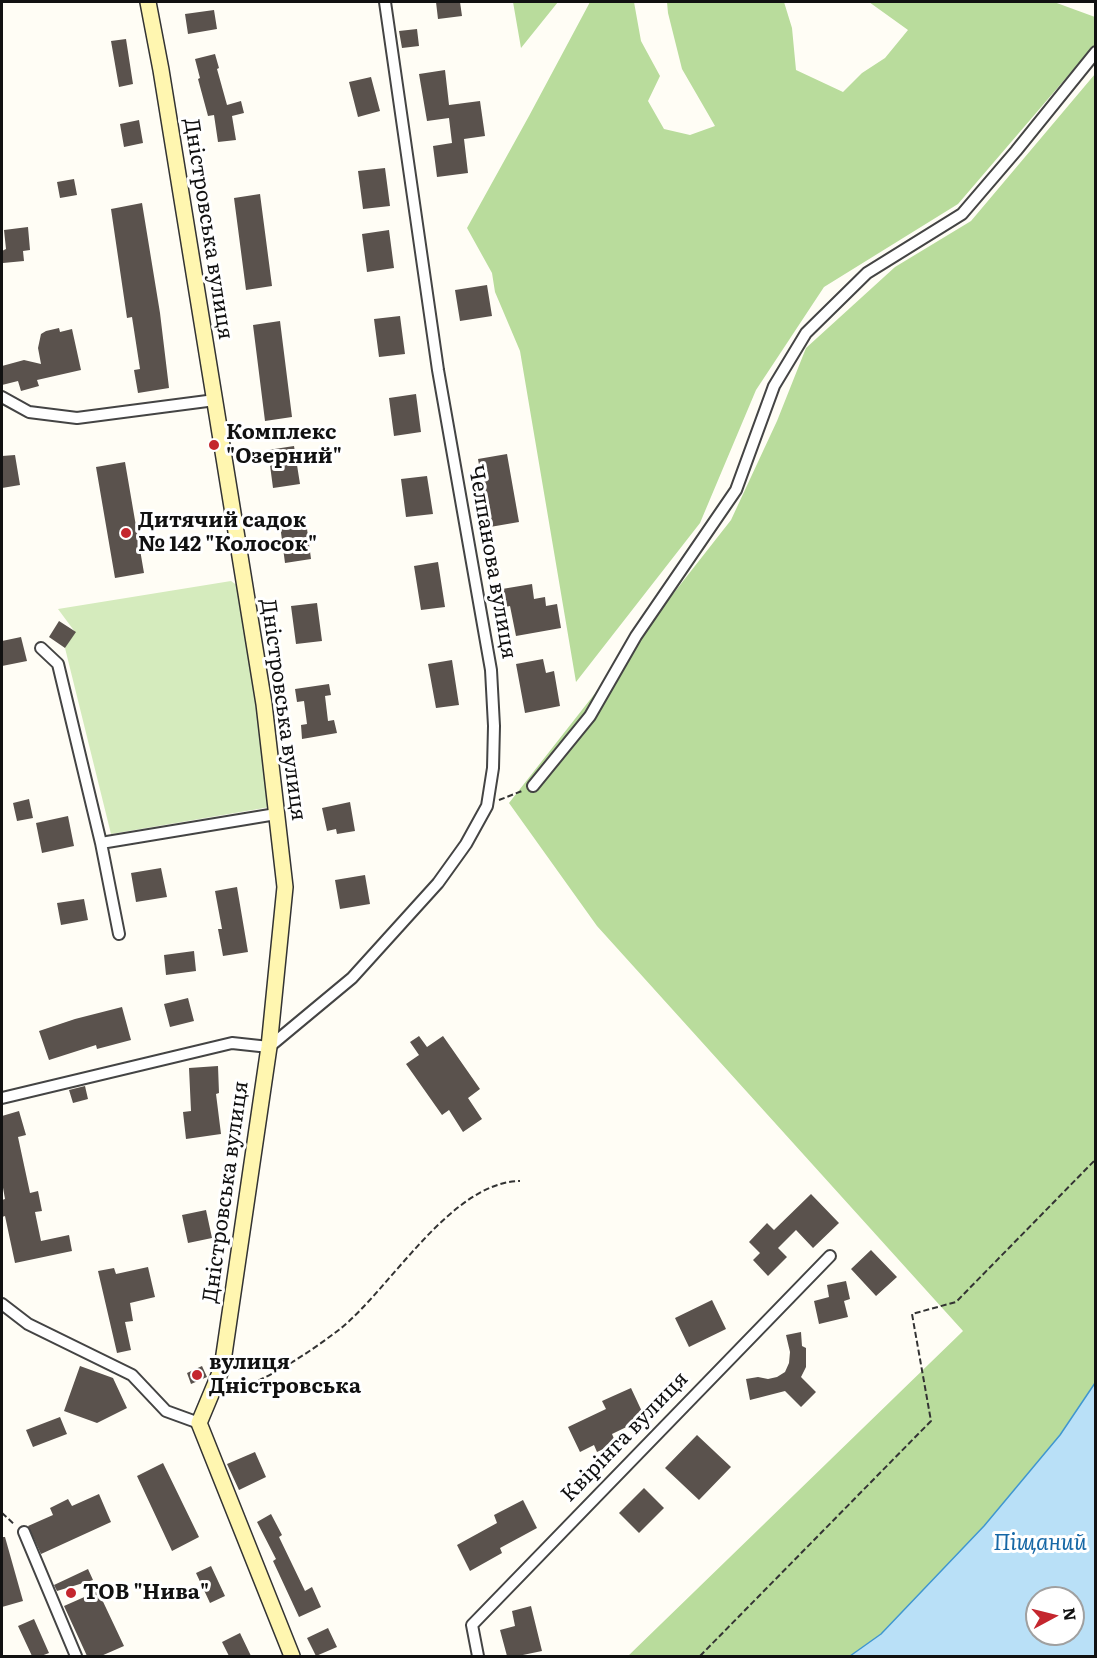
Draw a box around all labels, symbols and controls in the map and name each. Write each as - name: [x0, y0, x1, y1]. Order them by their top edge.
- street label: Дністровська вулиця: [178, 117, 238, 341]
- place label: Комплекс "Озерний": [226, 420, 342, 470]
- marker: Комплекс "Озерний": [207, 438, 221, 452]
- street label: Челпанова вулиця: [463, 463, 521, 661]
- place label: Дитячий садок № 142 "Колосок": [138, 508, 317, 558]
- marker: Дитячий садок № 142 "Колосок": [119, 526, 133, 540]
- street label: Дністровська вулиця: [255, 598, 311, 822]
- street label: Дністровська вулиця: [198, 1080, 254, 1304]
- place label: вулиця Дністровська: [209, 1350, 361, 1400]
- street label: Квірінга вулиця: [556, 1367, 694, 1507]
- marker: вулиця Дністровська: [190, 1368, 204, 1382]
- water label: Піщаний: [993, 1531, 1087, 1557]
- place label: ТОВ "Нива": [83, 1580, 209, 1606]
- marker: ТОВ "Нива": [64, 1586, 78, 1600]
- north arrow: [1025, 1586, 1085, 1646]
- text: N: [1058, 1606, 1084, 1622]

